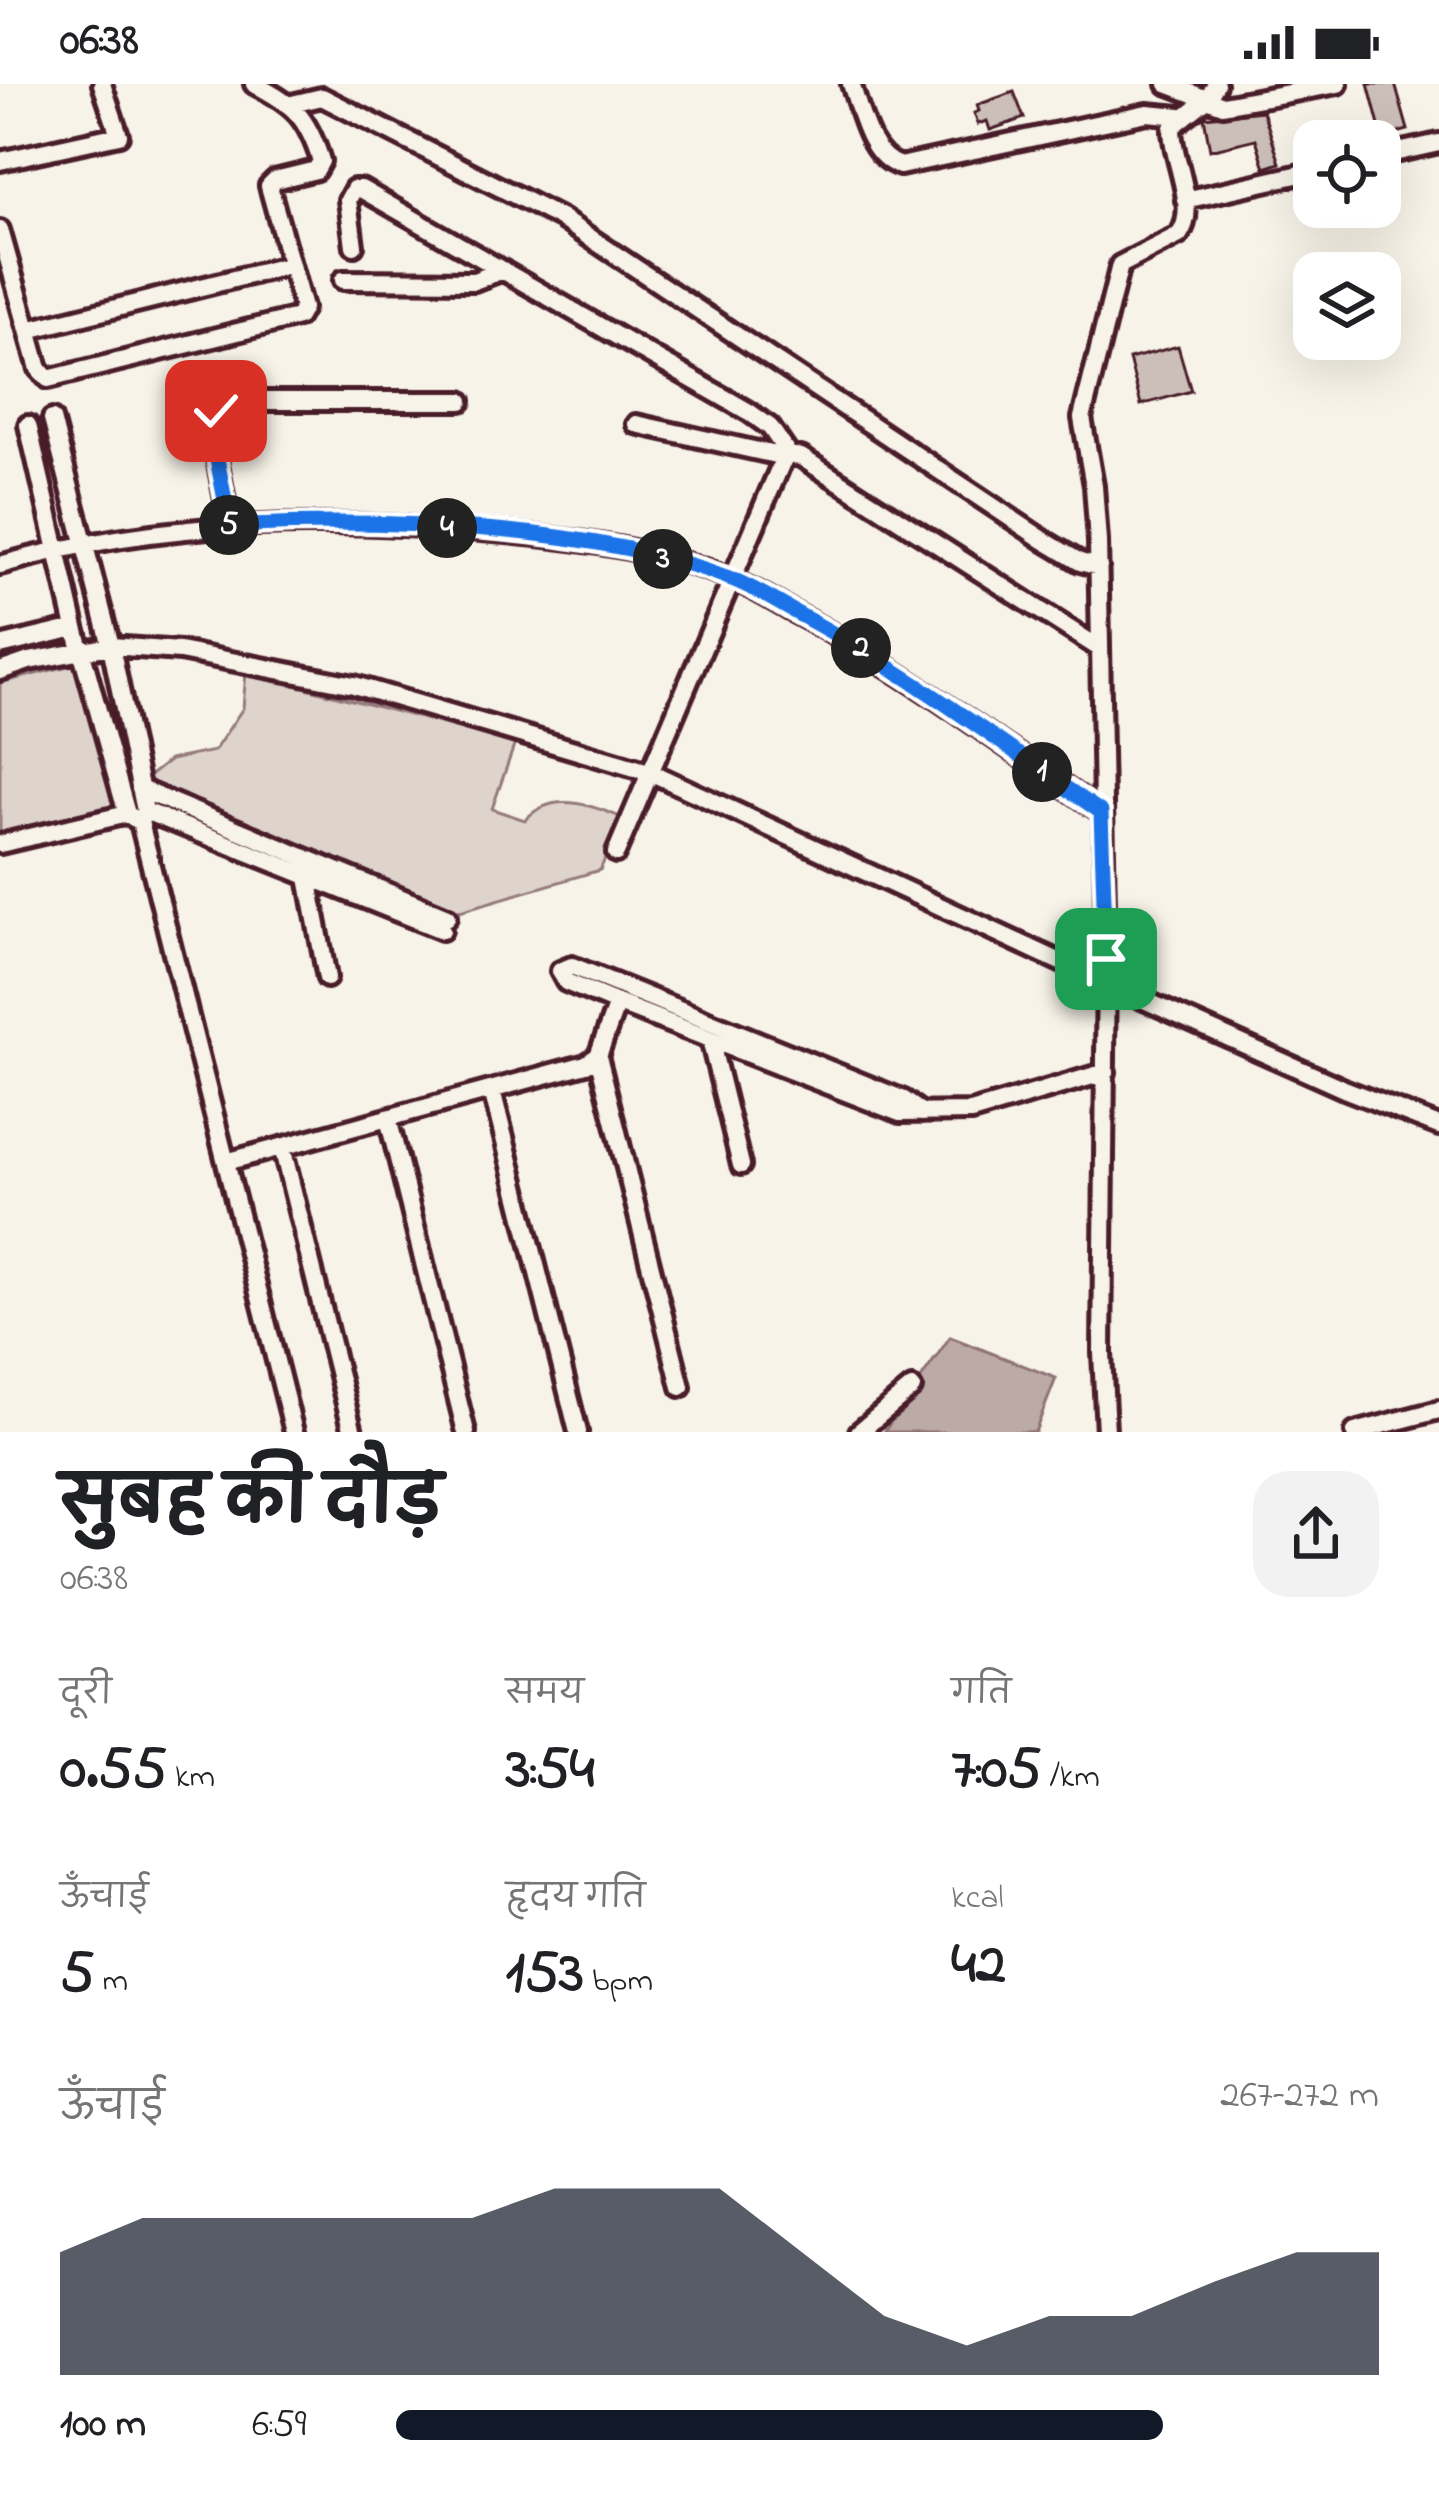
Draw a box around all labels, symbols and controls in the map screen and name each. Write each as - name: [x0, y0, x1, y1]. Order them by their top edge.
- text: 06:38: [60, 9, 139, 75]
- map controls: [1293, 120, 1401, 360]
- button: locate: [1293, 120, 1401, 228]
- button: layers: [1293, 252, 1401, 360]
- pin: [165, 360, 267, 462]
- icon: check: [183, 378, 249, 444]
- pin: 5: [199, 495, 259, 555]
- pin: 4: [417, 498, 477, 558]
- text: 5: [220, 501, 238, 549]
- text: 4: [440, 504, 454, 552]
- pin: 3: [633, 529, 693, 589]
- text: 3: [656, 535, 670, 583]
- pin: 2: [831, 618, 891, 678]
- text: 2: [853, 624, 869, 672]
- pin: 1: [1012, 742, 1072, 802]
- text: 1: [1037, 748, 1047, 796]
- pin: [1055, 908, 1157, 1010]
- icon: arrive: [1073, 926, 1139, 992]
- text: सुबह की दौड़: [60, 1458, 442, 1554]
- button: share: [1253, 1471, 1379, 1597]
- text: 06:38: [60, 1551, 128, 1608]
- text: दूरी: [60, 1671, 112, 1719]
- text: समय: [506, 1671, 584, 1719]
- text: गति: [951, 1671, 1011, 1719]
- text: 0.55: [60, 1728, 167, 1815]
- text: 3:54: [506, 1728, 595, 1815]
- text: 7:05: [951, 1728, 1041, 1815]
- text: km: [167, 1754, 215, 1802]
- text: /km: [1041, 1754, 1100, 1802]
- text: ऊँचाई: [60, 1875, 149, 1923]
- text: हृदय गति: [506, 1875, 646, 1923]
- text: kcal: [951, 1875, 1004, 1923]
- text: 42: [951, 1923, 1006, 2010]
- text: 5: [60, 1932, 94, 2019]
- text: 153: [506, 1932, 584, 2019]
- text: m: [94, 1958, 128, 2006]
- text: bpm: [584, 1958, 653, 2006]
- text: 267–272 m: [1220, 2068, 1379, 2125]
- text: ऊँचाई: [60, 2080, 165, 2137]
- text: 100 m: [60, 2397, 146, 2454]
- text: 6:59: [252, 2397, 307, 2454]

